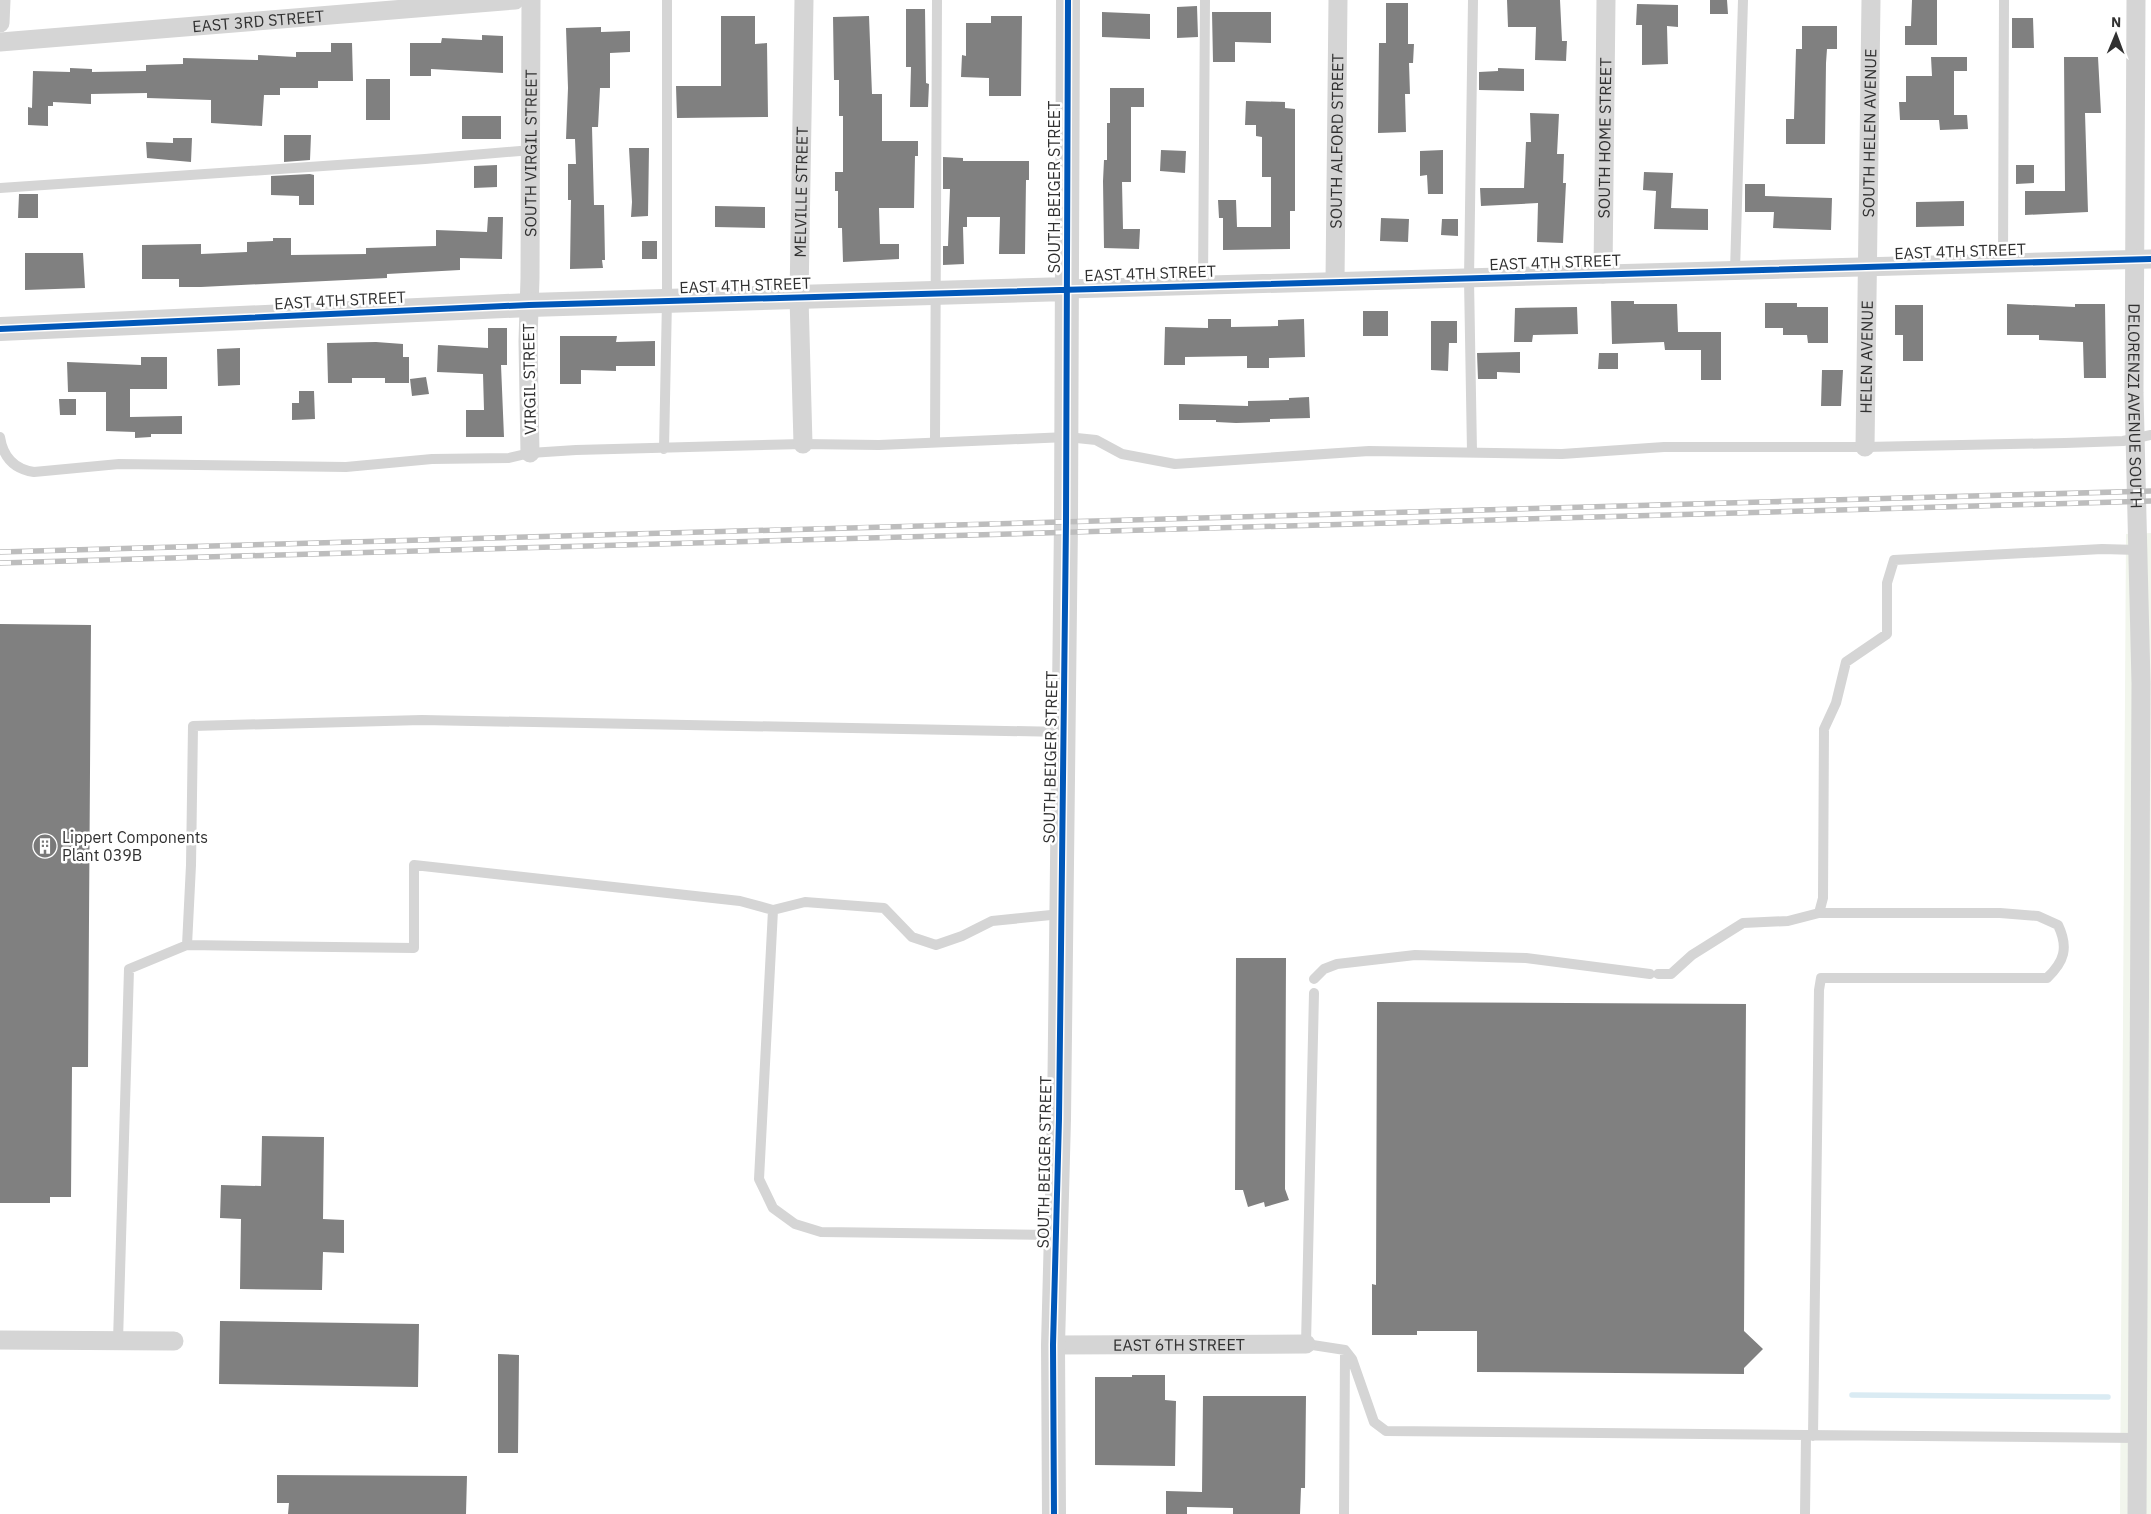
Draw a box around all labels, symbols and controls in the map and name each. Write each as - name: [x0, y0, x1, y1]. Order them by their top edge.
- street label: EAST 3RD STREET: [191, 6, 325, 36]
- north arrow: [2091, 10, 2141, 60]
- text: N: [2111, 13, 2121, 31]
- street label: SOUTH HELEN AVENUE: [1858, 48, 1880, 218]
- street label: SOUTH ALFORD STREET: [1326, 53, 1347, 229]
- street label: SOUTH HOME STREET: [1594, 58, 1615, 219]
- street label: SOUTH VIRGIL STREET: [520, 69, 541, 237]
- street label: SOUTH BEIGER STREET: [1044, 101, 1064, 273]
- street label: MELVILLE STREET: [790, 126, 812, 258]
- street label: EAST 4TH STREET: [1894, 239, 2026, 263]
- street label: EAST 4TH STREET: [1489, 250, 1621, 274]
- street label: EAST 4TH STREET: [1084, 261, 1216, 285]
- street label: EAST 4TH STREET: [679, 273, 811, 297]
- street label: EAST 4TH STREET: [274, 287, 406, 313]
- street label: HELEN AVENUE: [1855, 300, 1877, 414]
- street label: DELORENZI AVENUE SOUTH: [2124, 303, 2147, 509]
- street label: VIRGIL STREET: [518, 323, 540, 435]
- street label: SOUTH BEIGER STREET: [1038, 671, 1062, 843]
- place label: Lippert Components Plant 039B: [62, 827, 208, 865]
- building icon: Lippert Components Plant 039B: [32, 833, 58, 859]
- street label: SOUTH BEIGER STREET: [1032, 1076, 1056, 1248]
- street label: EAST 6TH STREET: [1113, 1334, 1245, 1355]

